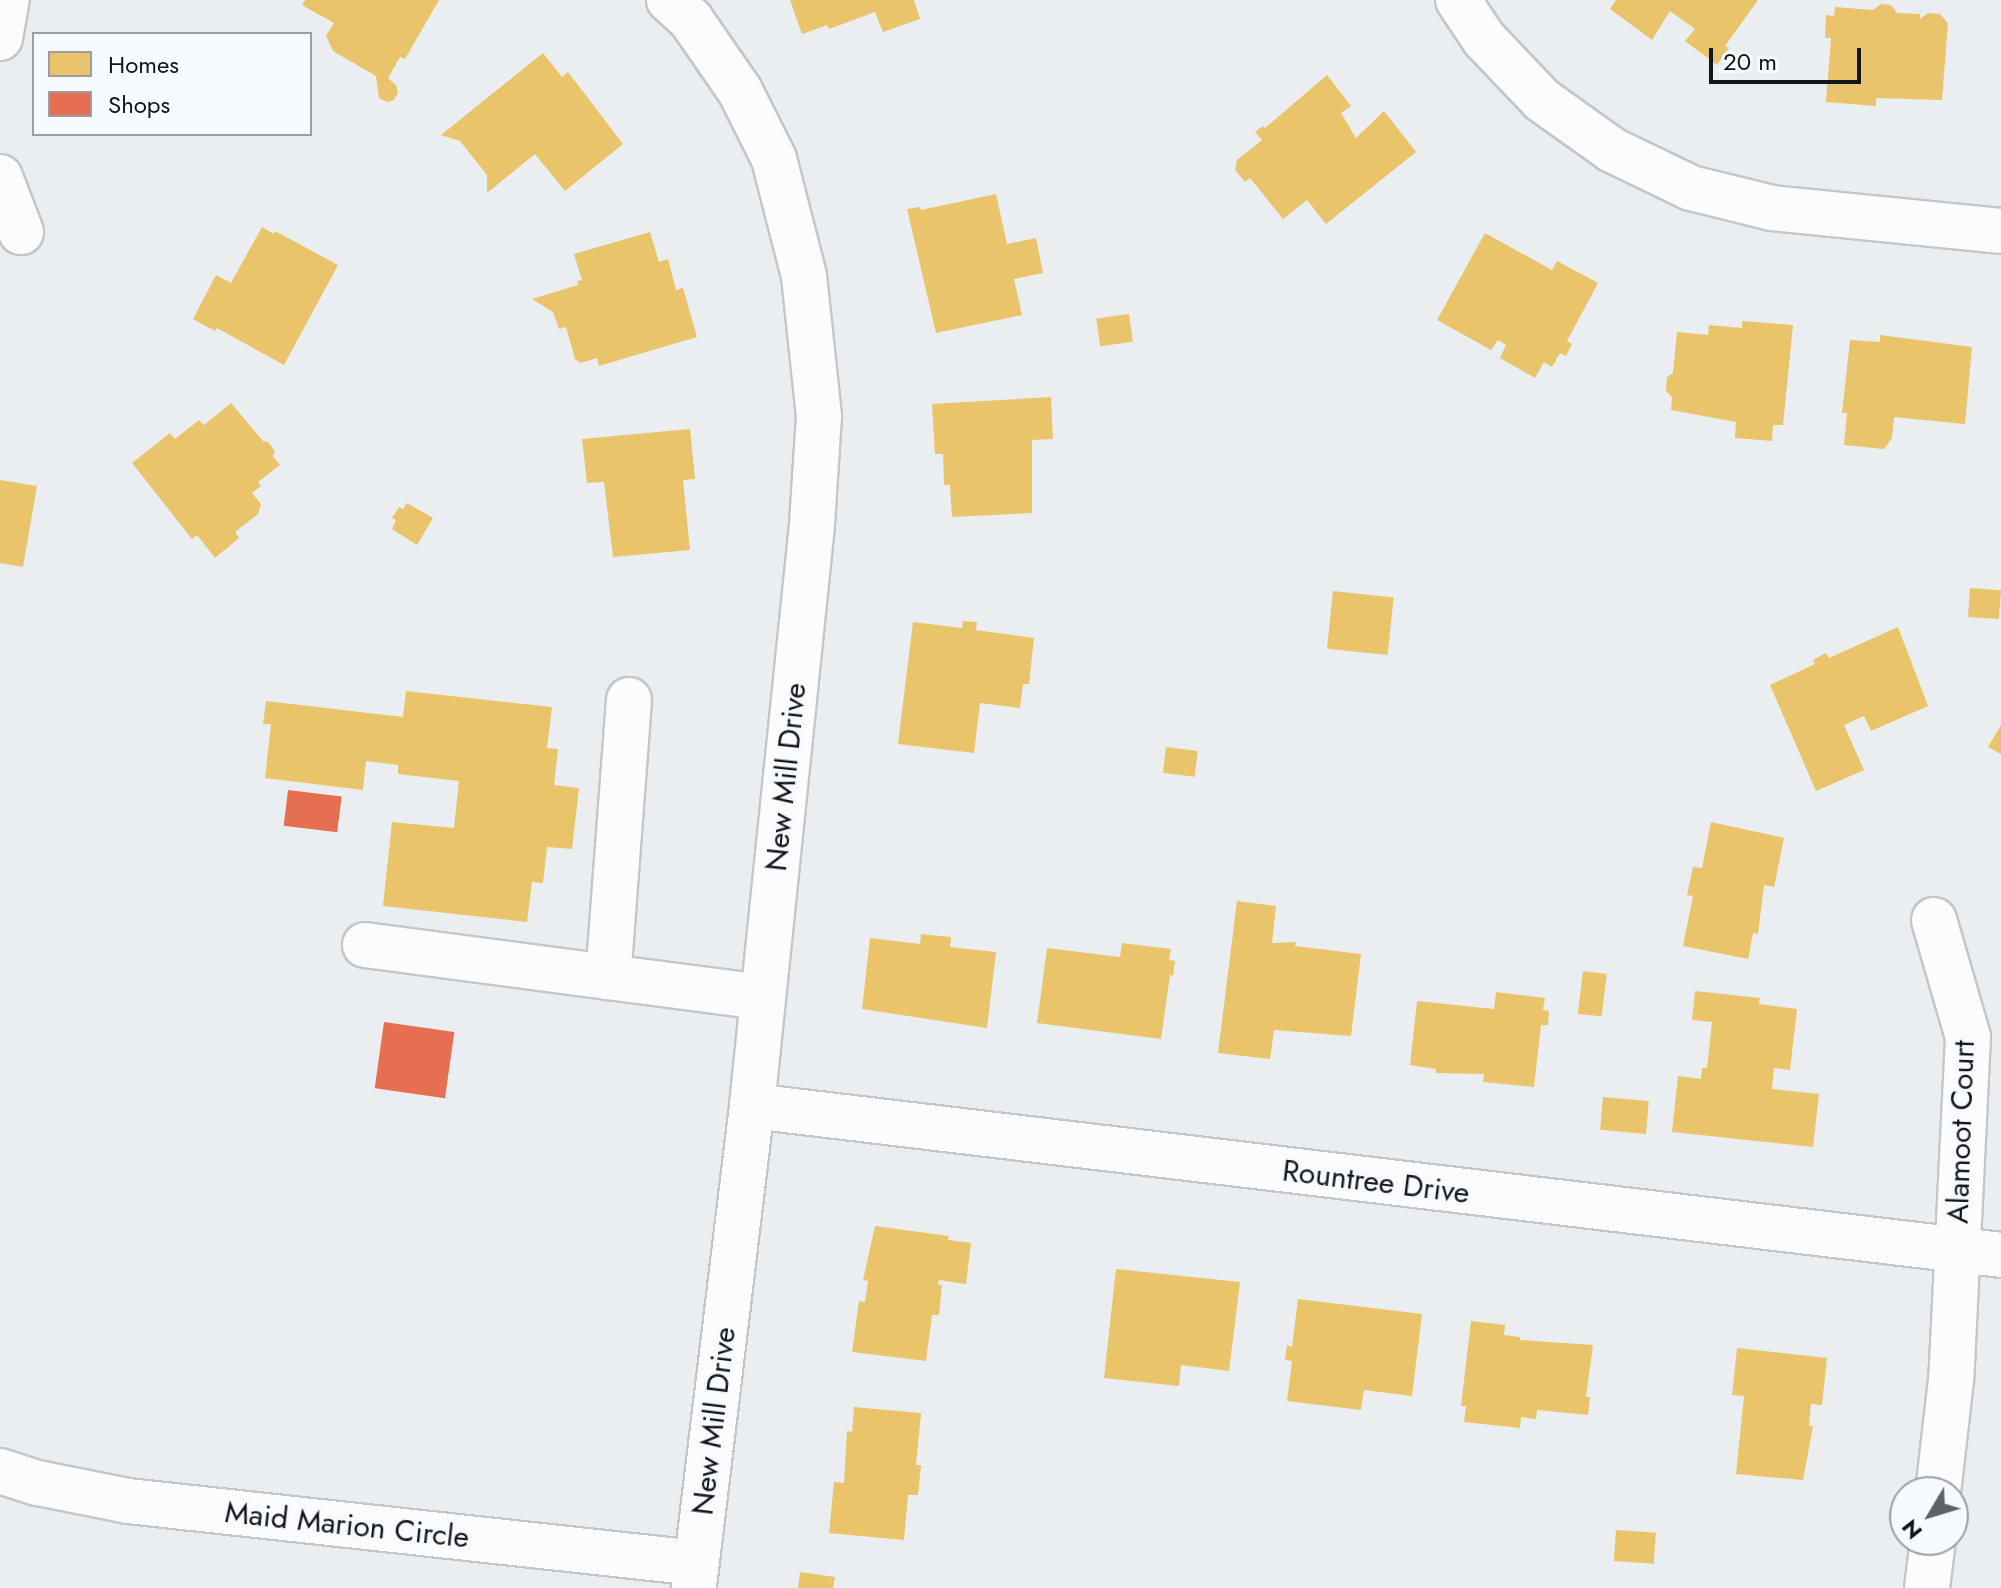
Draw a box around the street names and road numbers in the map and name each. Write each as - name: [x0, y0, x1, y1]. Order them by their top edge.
- street label: New Mill Drive: [758, 681, 814, 873]
- street label: Alamoot Court: [1940, 1040, 1982, 1224]
- street label: Rountree Drive: [1280, 1153, 1472, 1211]
- street label: New Mill Drive: [685, 1325, 743, 1517]
- street label: Maid Marion Circle: [223, 1494, 471, 1556]

